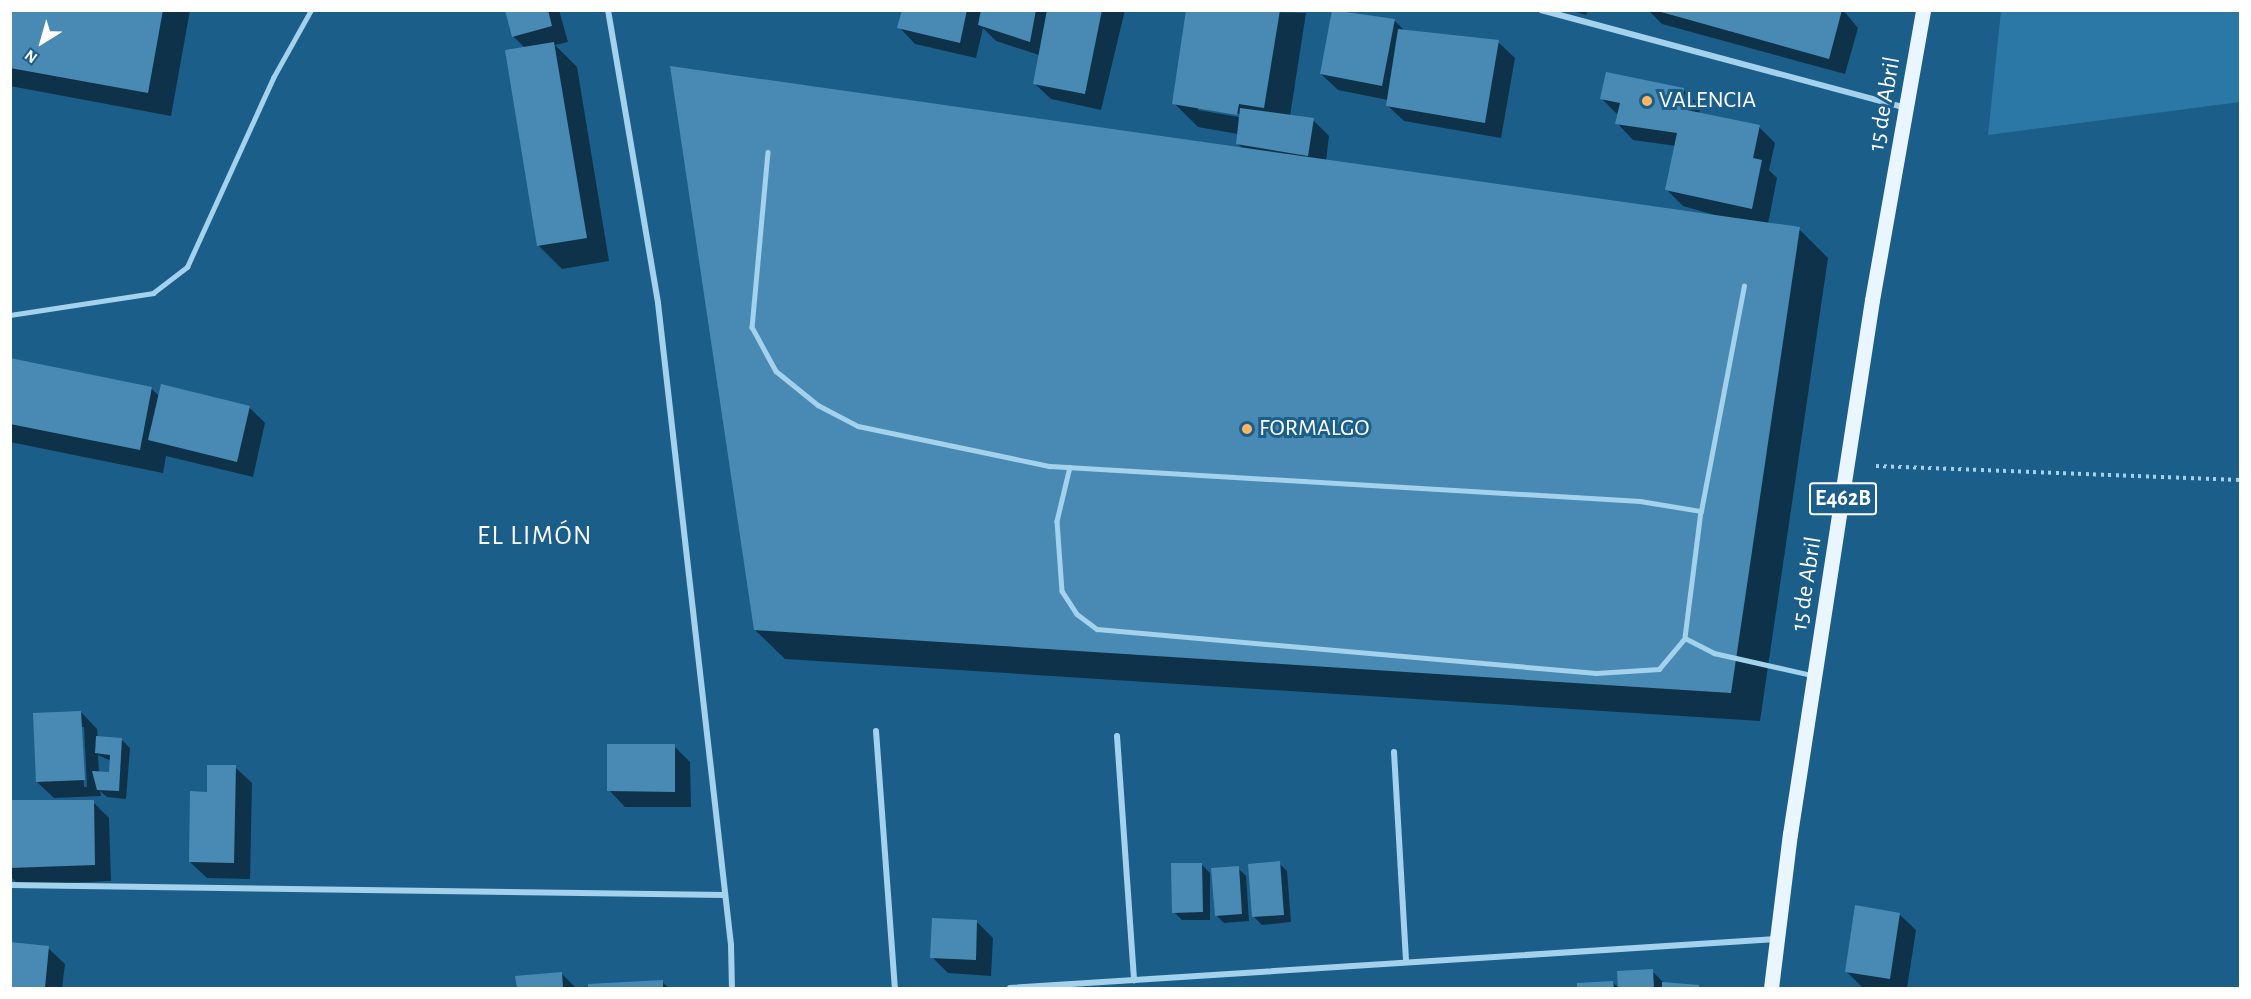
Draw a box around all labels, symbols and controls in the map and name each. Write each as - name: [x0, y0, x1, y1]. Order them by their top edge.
- north arrow: [12, 12, 72, 72]
- text: N: [22, 47, 40, 66]
- street label: 15 de Abril: [1863, 55, 1907, 153]
- place label: VALENCIA: [1659, 87, 1756, 115]
- marker: VALENCIA: [1640, 94, 1654, 108]
- place label: FORMALGO: [1259, 415, 1370, 443]
- marker: FORMALGO: [1240, 422, 1254, 436]
- road number: E462B: [1808, 480, 1878, 518]
- district label: EL LIMÓN: [477, 520, 593, 552]
- street label: 15 de Abril: [1785, 535, 1829, 633]

